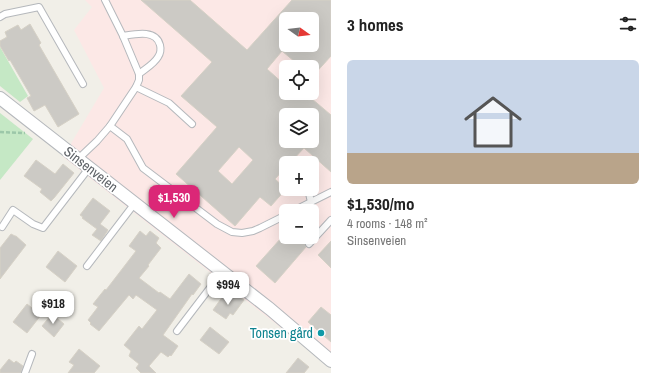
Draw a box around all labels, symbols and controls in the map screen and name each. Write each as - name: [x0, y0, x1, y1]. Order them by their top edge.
- north arrow: [279, 12, 319, 52]
- map controls: [279, 12, 319, 244]
- text: 3 homes: [347, 13, 404, 36]
- icon: filters: [617, 13, 639, 35]
- button: locate: [279, 60, 319, 100]
- icon: home: [457, 86, 529, 158]
- button: layers: [279, 108, 319, 148]
- street label: Sinsenveien: [60, 142, 122, 196]
- button: +: [279, 156, 319, 196]
- pin: $1,530: [141, 185, 207, 219]
- text: $1,530: [158, 189, 190, 206]
- text: $1,530/mo: [347, 192, 414, 215]
- button: −: [279, 204, 319, 244]
- text: 4 rooms · 148 m²: [347, 215, 428, 232]
- text: Sinsenveien: [347, 232, 406, 249]
- pin: $994: [204, 272, 252, 306]
- text: $994: [216, 276, 240, 293]
- pin: $918: [29, 291, 77, 325]
- text: $918: [41, 295, 65, 312]
- place label: Tonsen gård: [250, 324, 313, 342]
- marker: Tonsen gård: [316, 328, 326, 338]

